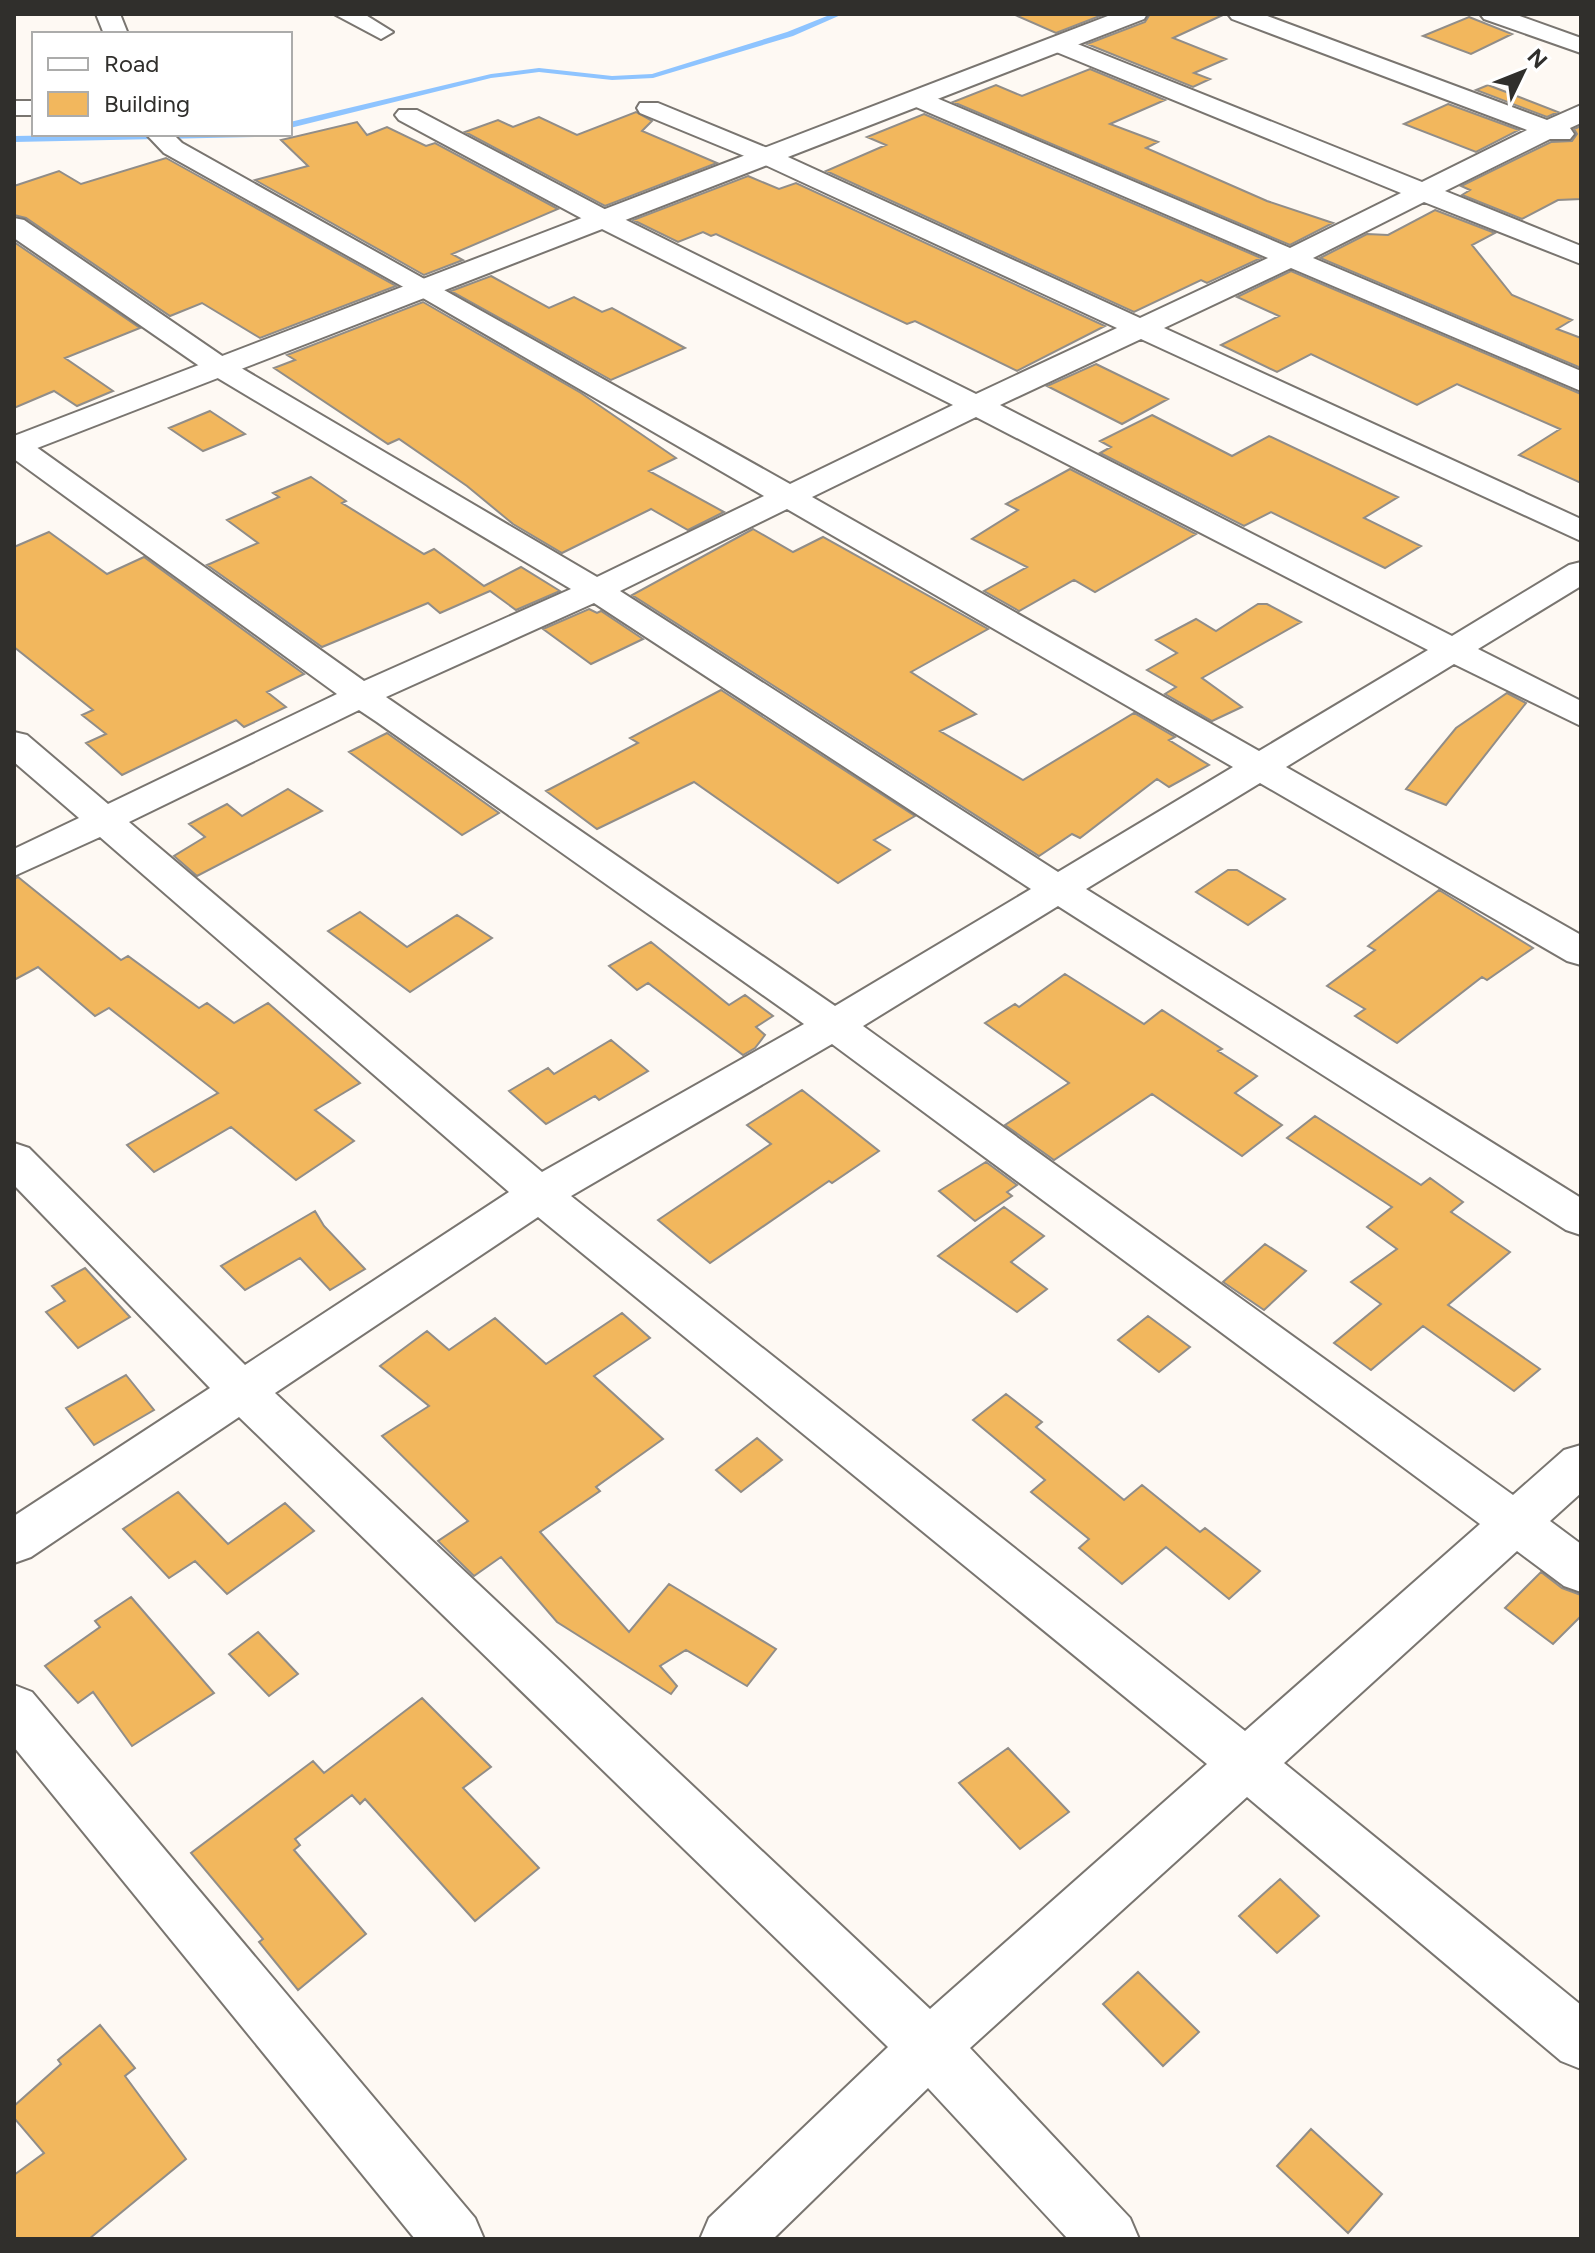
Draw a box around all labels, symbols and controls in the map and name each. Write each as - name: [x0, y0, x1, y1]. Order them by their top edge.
- legend: [32, 32, 292, 136]
- north arrow: [1483, 32, 1563, 112]
- text: N: [1522, 43, 1553, 74]
- text: Road: [104, 49, 159, 78]
- text: Building: [104, 89, 190, 118]

